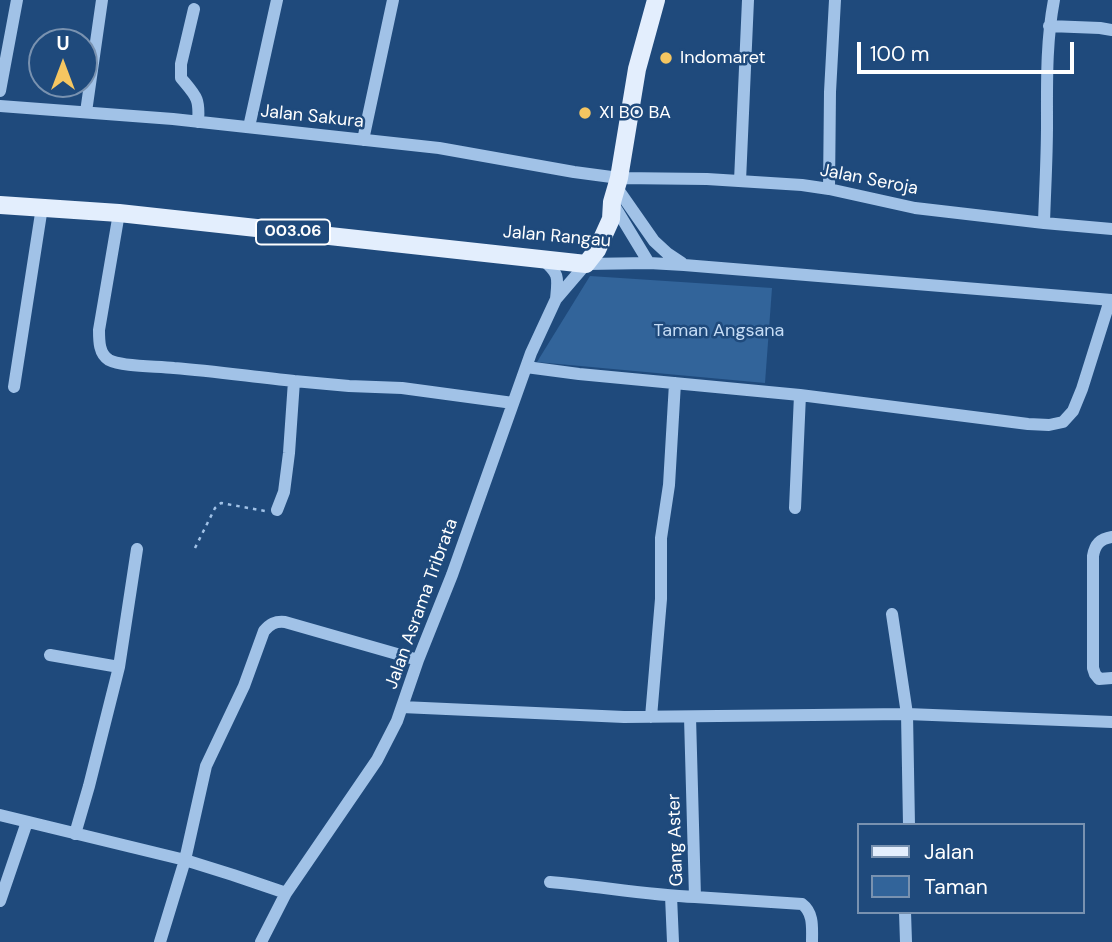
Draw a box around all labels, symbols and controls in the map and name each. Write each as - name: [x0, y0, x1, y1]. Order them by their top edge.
- north arrow: [28, 28, 98, 98]
- scale bar: [860, 28, 1077, 72]
- text: U: [56, 31, 70, 56]
- text: 100 m: [870, 40, 930, 68]
- place label: Indomaret: [680, 47, 766, 69]
- marker: Indomaret: [658, 50, 674, 66]
- street label: Jalan Sakura: [259, 101, 365, 133]
- place label: XI BO BA: [599, 102, 671, 124]
- marker: XI BO BA: [577, 105, 593, 121]
- street label: Jalan Seroja: [818, 160, 920, 200]
- road number: 003.06: [256, 220, 330, 244]
- street label: Jalan Rangau: [502, 222, 612, 252]
- park label: Taman Angsana: [654, 320, 784, 342]
- street label: Jalan Asrama Tribrata: [381, 516, 463, 692]
- street label: Gang Aster: [664, 793, 688, 887]
- legend: [856, 823, 1084, 914]
- text: Jalan: [924, 838, 974, 866]
- text: Taman: [924, 873, 988, 901]

